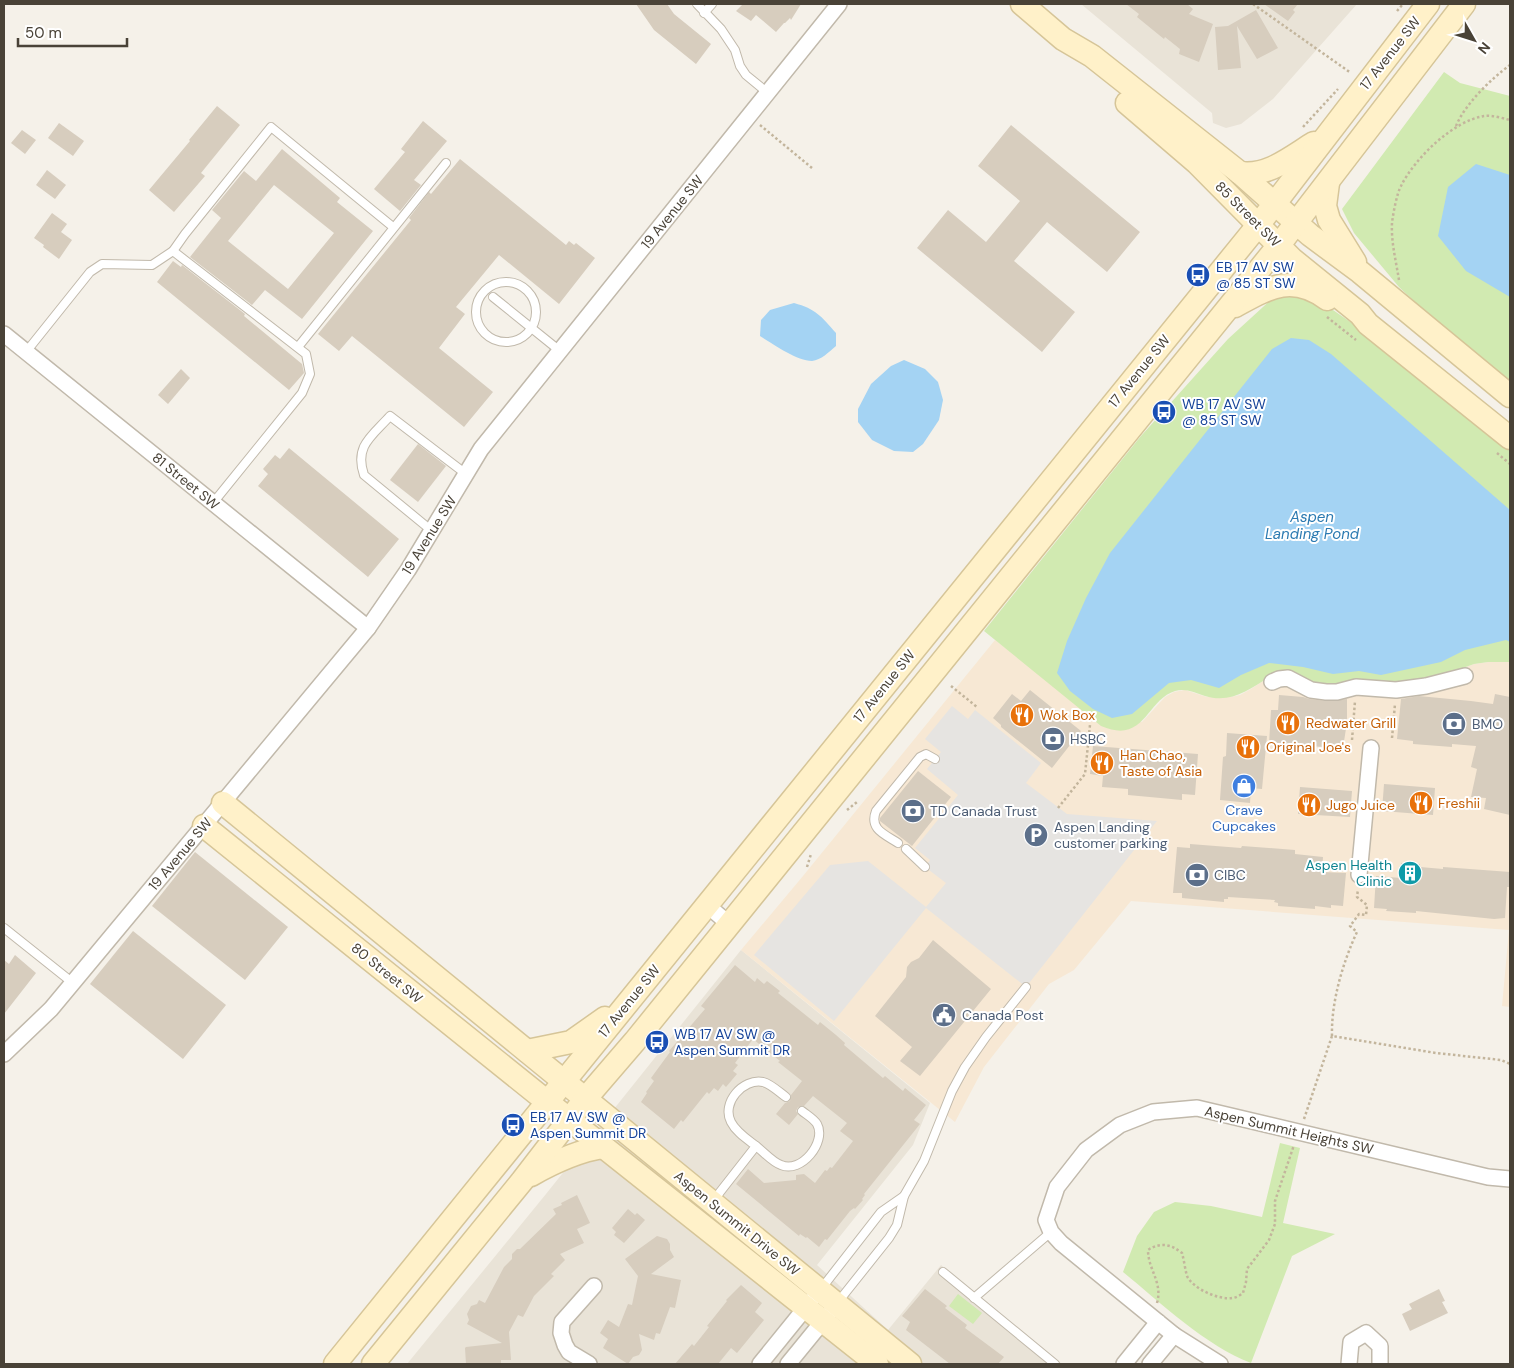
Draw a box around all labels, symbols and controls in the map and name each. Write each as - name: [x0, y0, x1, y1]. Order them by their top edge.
- street label: 17 Avenue SW: [1356, 12, 1425, 93]
- scale bar: [18, 15, 126, 47]
- north arrow: [1449, 15, 1499, 65]
- text: 50 m: [25, 23, 62, 43]
- text: N: [1474, 39, 1494, 58]
- street label: 19 Avenue SW: [637, 171, 707, 252]
- street label: 85 Street SW: [1211, 177, 1285, 251]
- place label: EB 17 AV SW @ 85 ST SW: [1216, 258, 1296, 292]
- bus stop icon: EB 17 AV SW @ 85 ST SW: [1185, 262, 1211, 288]
- street label: 17 Avenue SW: [1104, 331, 1174, 411]
- place label: WB 17 AV SW @ 85 ST SW: [1182, 395, 1266, 429]
- bus stop icon: WB 17 AV SW @ 85 ST SW: [1151, 399, 1177, 425]
- street label: 81 Street SW: [149, 448, 224, 514]
- street label: 19 Avenue SW: [398, 492, 461, 578]
- water label: Aspen Landing Pond: [1265, 507, 1360, 544]
- street label: 17 Avenue SW: [849, 646, 919, 726]
- restaurant icon: Wok Box: [1009, 702, 1035, 728]
- place label: Wok Box: [1040, 706, 1095, 724]
- restaurant icon: Redwater Grill: [1275, 710, 1301, 736]
- bank icon: BMO: [1441, 711, 1467, 737]
- place label: Redwater Grill: [1306, 714, 1396, 732]
- place label: BMO: [1472, 715, 1503, 733]
- bank icon: HSBC: [1040, 726, 1066, 752]
- place label: HSBC: [1070, 730, 1106, 748]
- restaurant icon: Original Joe's: [1235, 734, 1261, 760]
- place label: Original Joe's: [1266, 738, 1351, 756]
- place label: Han Chao, Taste of Asia: [1120, 746, 1202, 780]
- restaurant icon: Han Chao, Taste of Asia: [1089, 750, 1115, 776]
- shop icon: Crave Cupcakes: [1231, 773, 1257, 799]
- restaurant icon: Freshii: [1408, 790, 1434, 816]
- restaurant icon: Jugo Juice: [1296, 792, 1322, 818]
- place label: Freshii: [1438, 794, 1480, 812]
- place label: Jugo Juice: [1326, 796, 1395, 814]
- bank icon: TD Canada Trust: [900, 798, 926, 824]
- place label: Crave Cupcakes: [1212, 801, 1276, 835]
- place label: TD Canada Trust: [930, 802, 1037, 820]
- street label: 19 Avenue SW: [144, 814, 216, 894]
- place label: Aspen Landing customer parking: [1054, 818, 1168, 852]
- parking icon: Aspen Landing customer parking: [1023, 822, 1049, 848]
- place label: Aspen Health Clinic: [1305, 856, 1392, 890]
- building icon: Aspen Health Clinic: [1397, 860, 1423, 886]
- bank icon: CIBC: [1184, 862, 1210, 888]
- place label: CIBC: [1214, 866, 1246, 884]
- street label: 80 Street SW: [348, 939, 427, 1008]
- street label: 17 Avenue SW: [594, 961, 664, 1041]
- public building icon: Canada Post: [931, 1002, 957, 1028]
- place label: Canada Post: [962, 1006, 1044, 1024]
- place label: WB 17 AV SW @ Aspen Summit DR: [674, 1025, 790, 1059]
- bus stop icon: WB 17 AV SW @ Aspen Summit DR: [644, 1029, 670, 1055]
- street label: Aspen Summit Heights SW: [1203, 1102, 1376, 1158]
- place label: EB 17 AV SW @ Aspen Summit DR: [530, 1108, 646, 1142]
- bus stop icon: EB 17 AV SW @ Aspen Summit DR: [500, 1112, 526, 1138]
- street label: Aspen Summit Drive SW: [670, 1167, 804, 1280]

